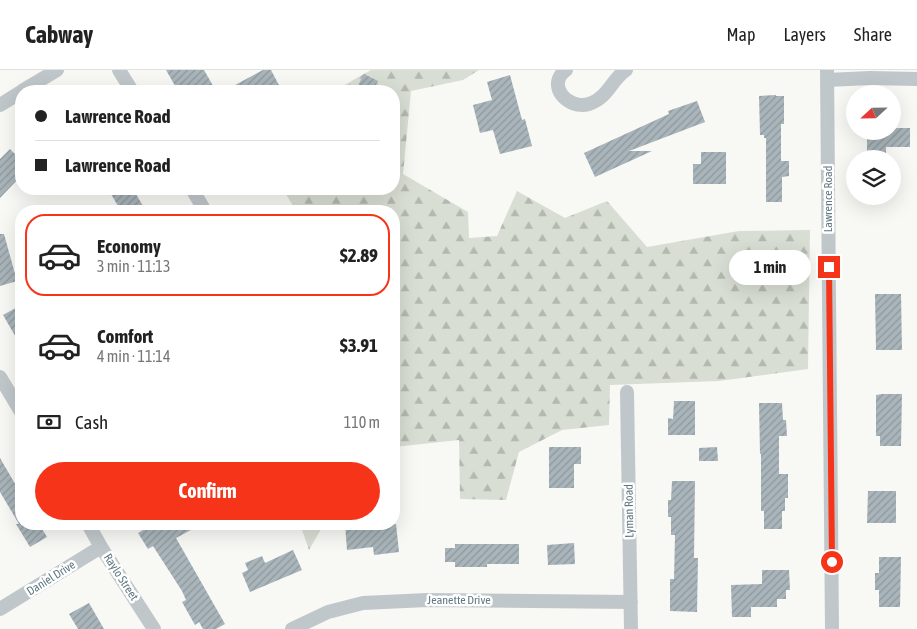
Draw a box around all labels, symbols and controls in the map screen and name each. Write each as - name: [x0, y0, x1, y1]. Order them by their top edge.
- text: Cabway: [25, 21, 93, 48]
- text: Map: [726, 24, 755, 45]
- text: Layers: [783, 24, 826, 45]
- text: Share: [854, 24, 892, 45]
- north arrow: [846, 85, 901, 140]
- map controls: [846, 85, 901, 205]
- text: Lawrence Road: [65, 105, 171, 127]
- button: layers: [846, 150, 901, 205]
- text: Lawrence Road: [65, 154, 171, 176]
- street label: Lawrence Road: [821, 166, 835, 232]
- icon: car: [37, 233, 82, 278]
- text: Economy: [97, 235, 161, 257]
- text: $2.89: [340, 244, 378, 266]
- callout: 1 min: [729, 250, 812, 284]
- route end: [818, 256, 840, 278]
- text: 3 min · 11:13: [97, 257, 170, 275]
- text: 1 min: [754, 258, 786, 276]
- icon: car: [37, 323, 82, 368]
- text: Comfort: [97, 325, 153, 347]
- text: $3.91: [340, 334, 378, 356]
- text: 4 min · 11:14: [97, 347, 170, 365]
- icon: cash: [35, 408, 63, 436]
- text: Cash: [75, 411, 108, 433]
- text: 110 m: [344, 413, 380, 431]
- button: Confirm: [35, 462, 380, 520]
- street label: Lyman Road: [622, 484, 636, 538]
- street label: Raylo Street: [101, 551, 142, 604]
- route start: [821, 551, 843, 573]
- street label: Daniel Drive: [24, 558, 78, 598]
- street label: Jeanette Drive: [427, 593, 491, 607]

